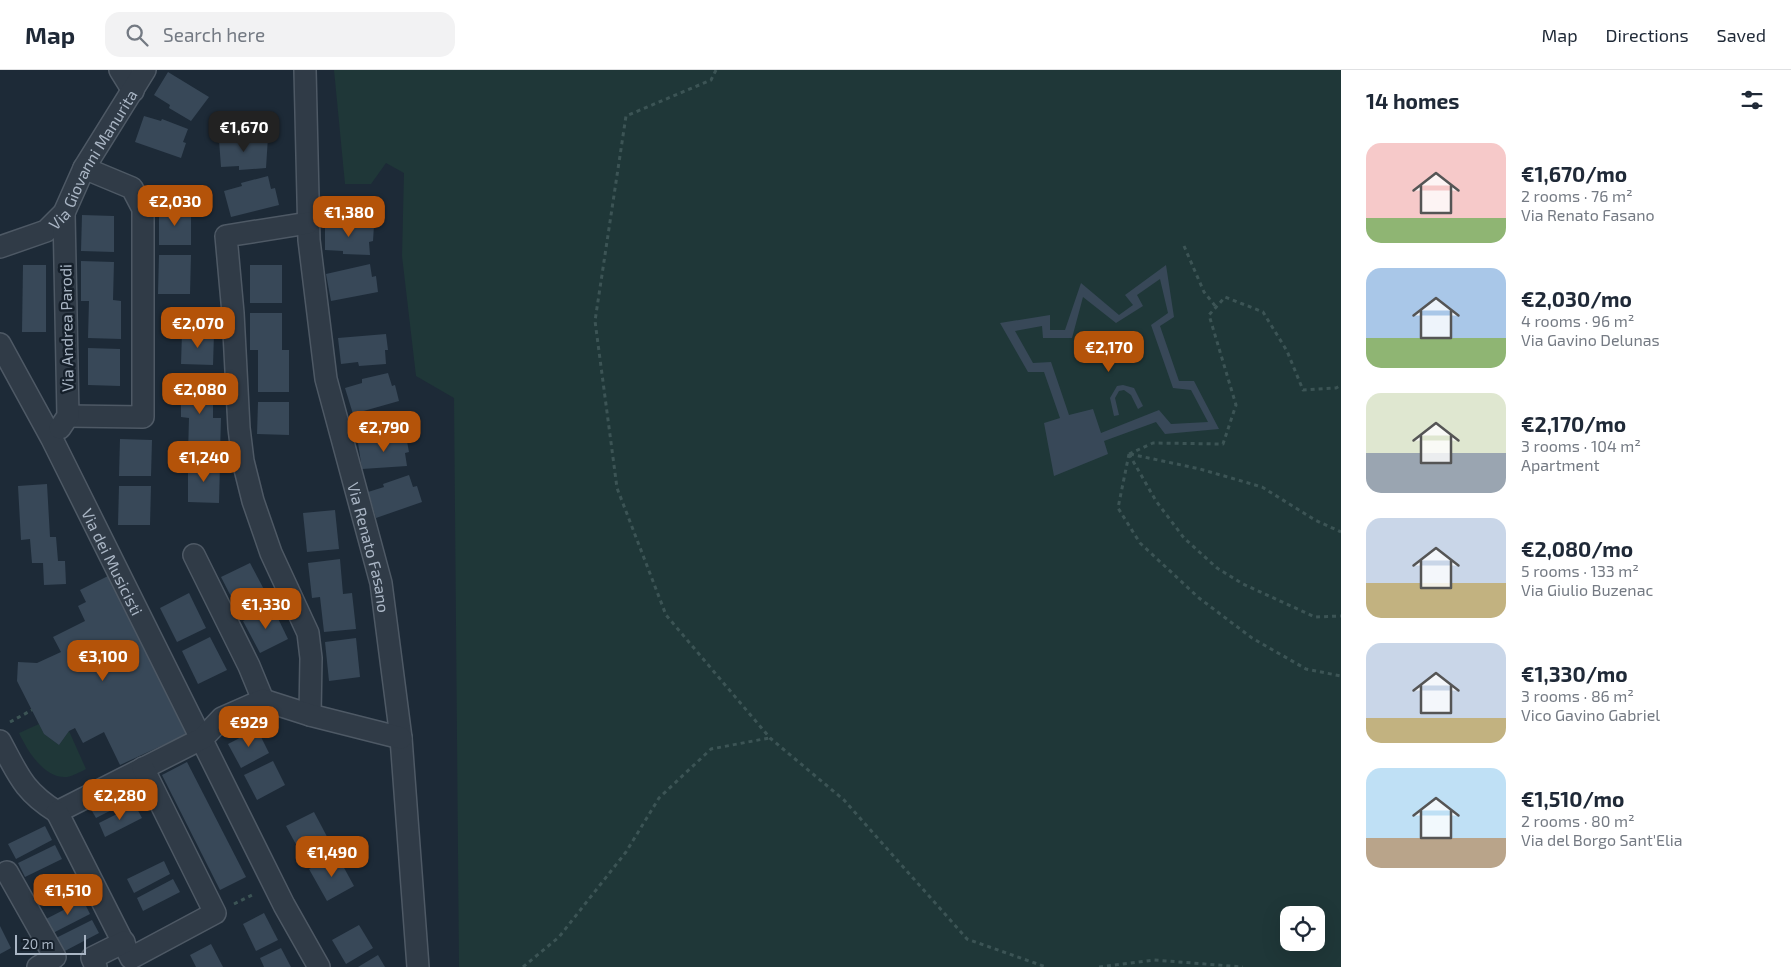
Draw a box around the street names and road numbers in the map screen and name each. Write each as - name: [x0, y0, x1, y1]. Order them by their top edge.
- street label: Via Giovanni Manurita: [44, 86, 140, 233]
- street label: Via Andrea Parodi: [55, 264, 77, 392]
- street label: Via Renato Fasano: [345, 480, 394, 613]
- street label: Via dei Musicisti: [78, 505, 147, 618]

